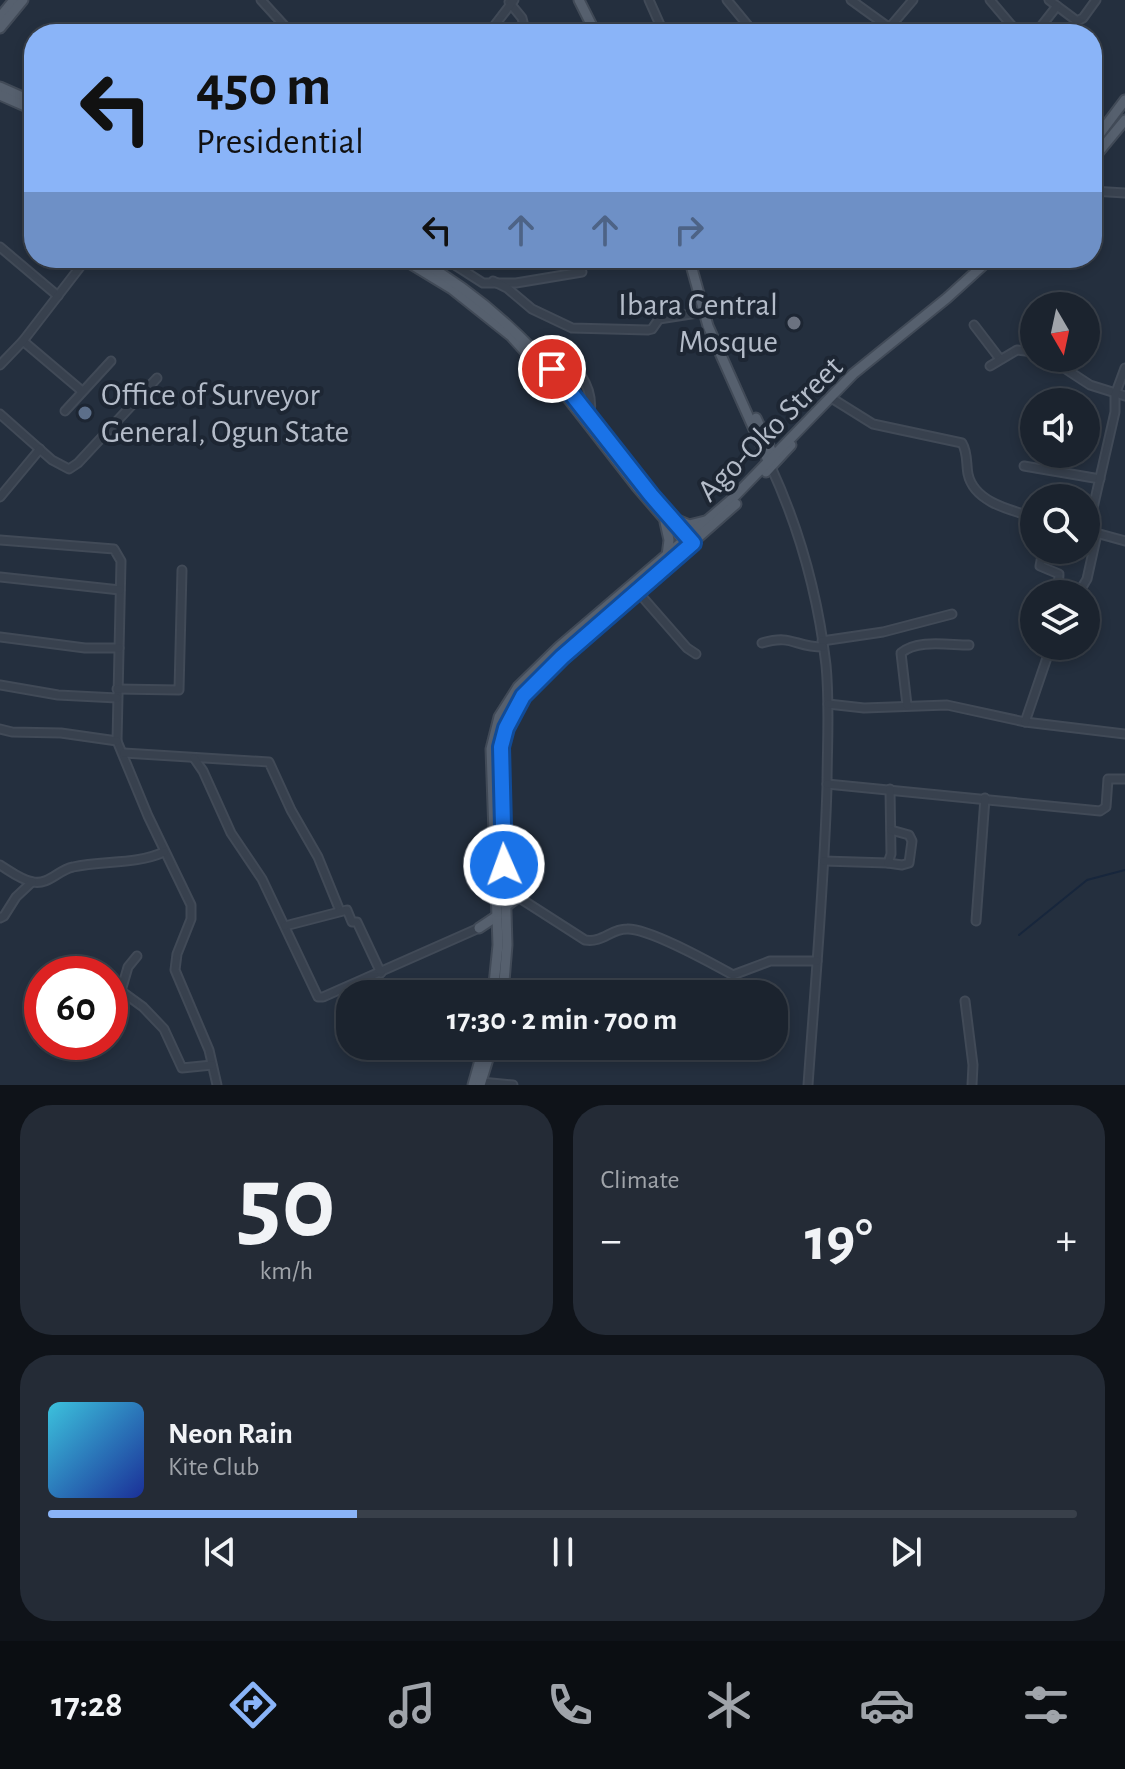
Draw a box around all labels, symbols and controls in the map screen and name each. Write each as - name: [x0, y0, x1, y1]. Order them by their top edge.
- icon: left: [64, 56, 168, 160]
- text: 450 m: [196, 59, 331, 115]
- text: Presidential: [196, 124, 364, 160]
- icon: left: [415, 208, 459, 252]
- icon: ahead: [499, 208, 543, 252]
- icon: ahead: [583, 208, 627, 252]
- icon: right: [667, 208, 711, 252]
- place label: Ibara Central Mosque: [618, 289, 778, 358]
- north arrow: [1020, 292, 1100, 372]
- map controls: [1020, 292, 1100, 660]
- marker: Ibara Central Mosque: [785, 314, 803, 332]
- pin: [518, 335, 586, 403]
- icon: arrive: [530, 347, 574, 391]
- street label: Ago-Oko Street: [691, 350, 849, 508]
- place label: Office of Surveyor General, Ogun State: [101, 379, 349, 448]
- button: sound: [1020, 388, 1100, 468]
- marker: Office of Surveyor General, Ogun State: [76, 404, 94, 422]
- button: search: [1020, 484, 1100, 564]
- button: layers: [1020, 580, 1100, 660]
- position arrow: [462, 823, 546, 907]
- speed limit sign: 60: [24, 956, 128, 1060]
- text: 17:30 · 2 min · 700 m: [447, 1005, 677, 1035]
- text: 50: [237, 1152, 336, 1256]
- text: Climate: [601, 1167, 679, 1193]
- text: 19°: [805, 1211, 873, 1271]
- text: −: [601, 1219, 622, 1263]
- text: +: [1056, 1219, 1077, 1263]
- text: km/h: [259, 1258, 313, 1284]
- text: Neon Rain: [168, 1419, 293, 1449]
- text: Kite Club: [168, 1454, 259, 1480]
- icon: previous: [198, 1530, 242, 1574]
- icon: pause: [541, 1530, 585, 1574]
- icon: next: [884, 1530, 928, 1574]
- icon: directions: [225, 1677, 281, 1733]
- icon: music: [384, 1677, 440, 1733]
- icon: phone: [542, 1677, 598, 1733]
- icon: climate: [701, 1677, 757, 1733]
- icon: car: [859, 1677, 915, 1733]
- icon: filters: [1018, 1677, 1074, 1733]
- text: 17:28: [51, 1687, 123, 1723]

